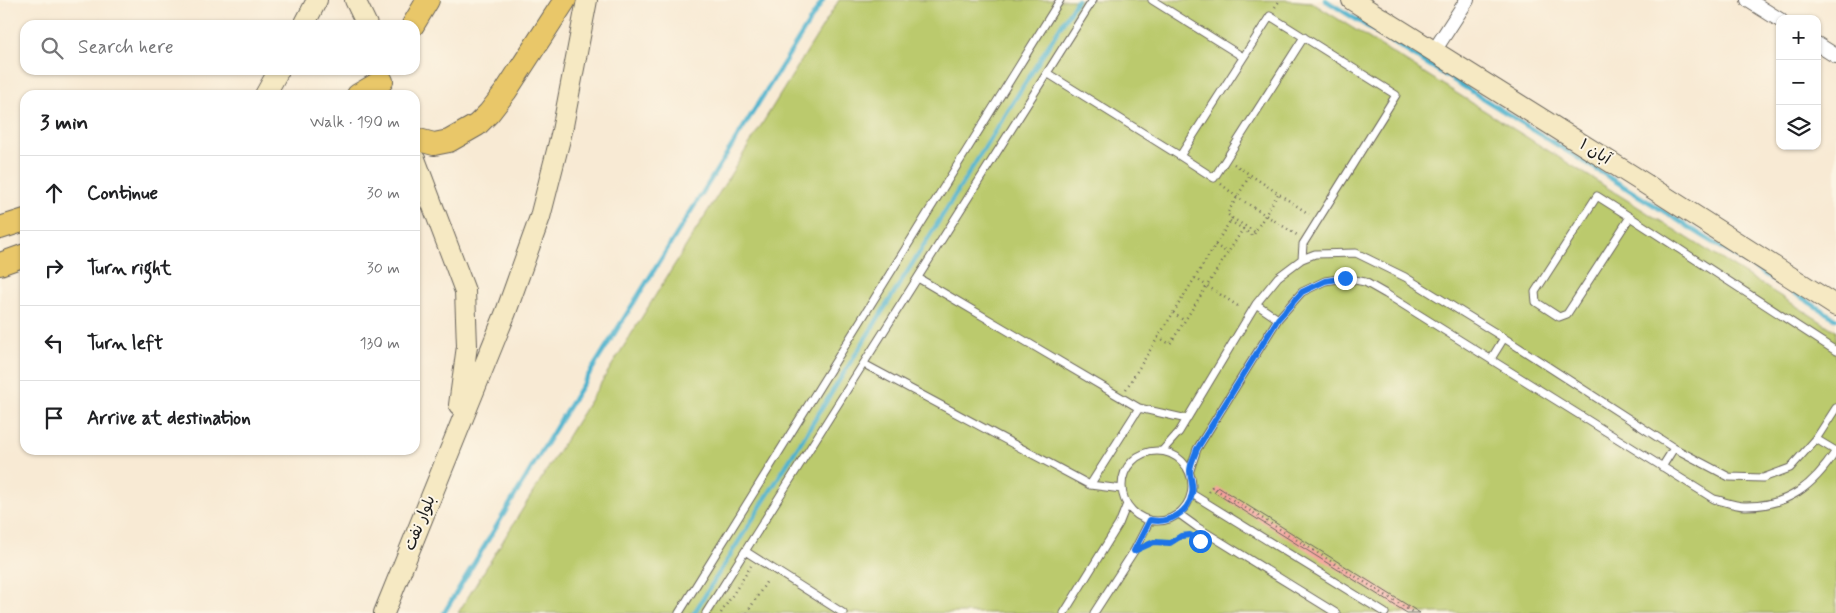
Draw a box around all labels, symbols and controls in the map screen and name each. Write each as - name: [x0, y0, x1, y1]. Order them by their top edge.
- map controls: [1776, 15, 1821, 150]
- button: +: [1776, 15, 1821, 60]
- search box: [20, 20, 420, 75]
- icon: search: [38, 34, 66, 62]
- text: Search here: [78, 35, 174, 60]
- button: −: [1776, 60, 1821, 105]
- button: layers: [1776, 105, 1821, 150]
- text: 3 min: [40, 109, 88, 137]
- text: Walk · 190 m: [310, 112, 400, 133]
- street label: آبان ۱: [1575, 134, 1616, 170]
- icon: ahead: [40, 179, 68, 207]
- text: Continue: [87, 181, 158, 206]
- text: 30 m: [367, 183, 400, 204]
- icon: right: [40, 254, 68, 282]
- text: Turn right: [87, 256, 171, 281]
- text: 30 m: [367, 258, 400, 279]
- route end: [1334, 267, 1357, 290]
- icon: left: [40, 329, 68, 357]
- text: Turn left: [87, 331, 163, 356]
- text: 130 m: [359, 333, 400, 354]
- icon: arrive: [40, 404, 68, 432]
- text: Arrive at destination: [87, 406, 251, 431]
- street label: بلوار نفت: [399, 492, 441, 554]
- route start: [1189, 530, 1212, 553]

